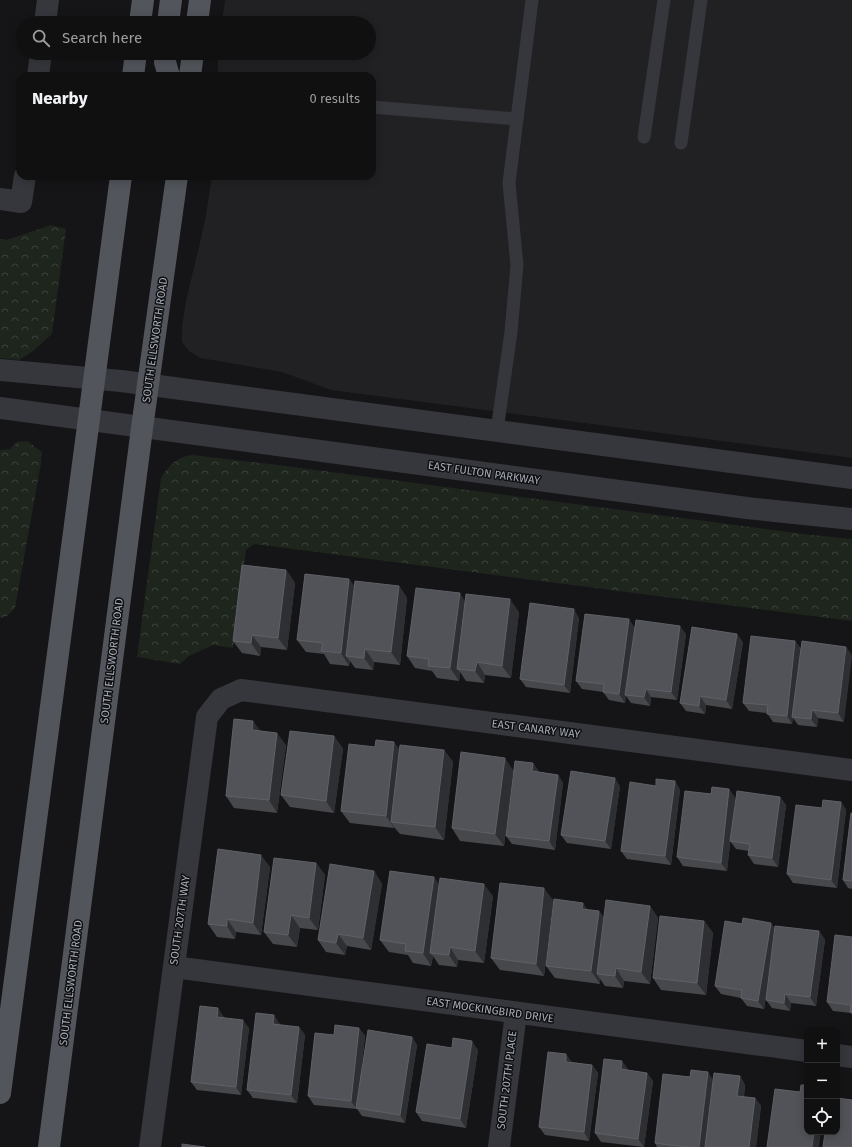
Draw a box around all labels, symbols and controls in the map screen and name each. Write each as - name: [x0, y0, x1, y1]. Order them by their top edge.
- search box: [16, 16, 376, 60]
- icon: search: [30, 27, 52, 49]
- text: Search here: [62, 29, 142, 47]
- text: Nearby: [32, 88, 87, 109]
- text: 0 results: [309, 91, 360, 106]
- street label: SOUTH ELLSWORTH ROAD: [140, 277, 170, 403]
- street label: EAST FULTON PARKWAY: [427, 459, 541, 487]
- street label: SOUTH ELLSWORTH ROAD: [98, 598, 126, 724]
- street label: EAST CANARY WAY: [491, 717, 581, 741]
- street label: SOUTH 207TH WAY: [167, 874, 193, 966]
- street label: SOUTH ELLSWORTH ROAD: [57, 920, 85, 1046]
- street label: EAST MOCKINGBIRD DRIVE: [425, 995, 555, 1025]
- map controls: [804, 1027, 840, 1135]
- button: +: [804, 1027, 840, 1063]
- street label: SOUTH 207TH PLACE: [494, 1030, 520, 1130]
- button: −: [804, 1063, 840, 1099]
- button: locate: [804, 1099, 840, 1135]

